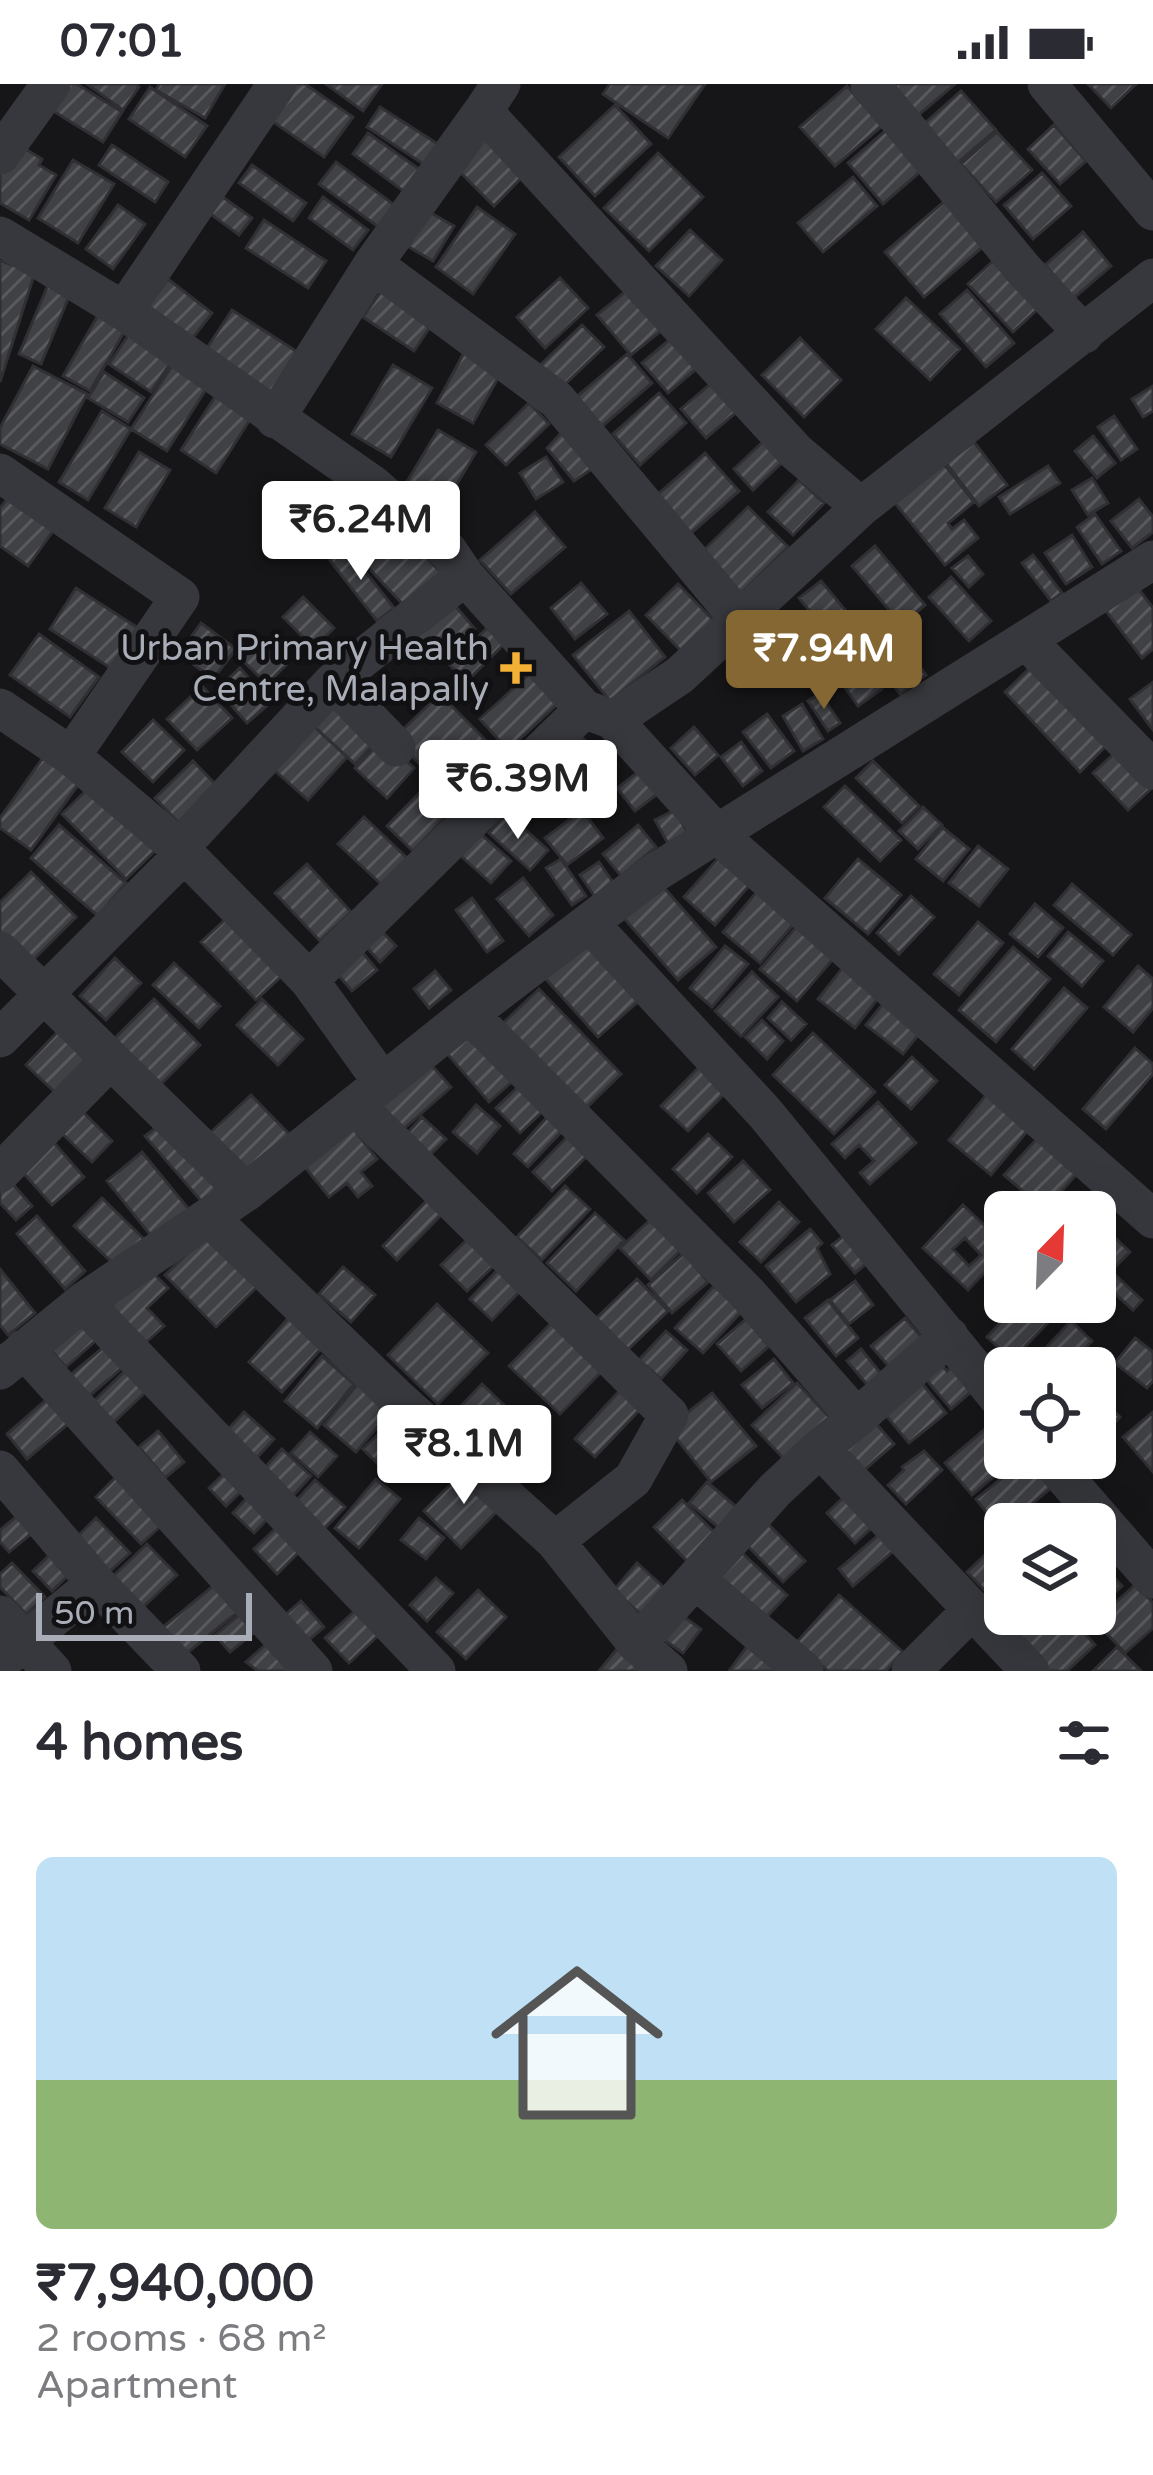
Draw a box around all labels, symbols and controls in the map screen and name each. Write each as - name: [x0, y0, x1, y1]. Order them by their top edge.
- text: 07:01: [60, 15, 185, 69]
- pin: ₹6.24M: [263, 481, 459, 583]
- text: ₹6.24M: [289, 496, 433, 543]
- pin: ₹7.94M: [726, 610, 922, 712]
- text: ₹7.94M: [753, 625, 895, 672]
- place label: Urban Primary Health Centre, Malapally: [120, 627, 489, 711]
- marker: Urban Primary Health Centre, Malapally: [500, 652, 532, 684]
- pin: ₹6.39M: [420, 740, 616, 842]
- text: ₹6.39M: [446, 755, 590, 802]
- north arrow: [984, 1191, 1116, 1323]
- map controls: [984, 1191, 1116, 1635]
- button: locate: [984, 1347, 1116, 1479]
- pin: ₹8.1M: [380, 1405, 548, 1507]
- text: ₹8.1M: [404, 1420, 524, 1467]
- button: layers: [984, 1503, 1116, 1635]
- scale bar: [36, 1587, 252, 1640]
- text: 50 m: [54, 1594, 134, 1633]
- icon: filters: [1051, 1710, 1117, 1776]
- text: 4 homes: [36, 1712, 244, 1774]
- icon: home: [469, 1935, 685, 2151]
- text: ₹7,940,000: [36, 2253, 314, 2315]
- text: 2 rooms · 68 m²: [36, 2315, 327, 2362]
- text: Apartment: [36, 2362, 237, 2409]

